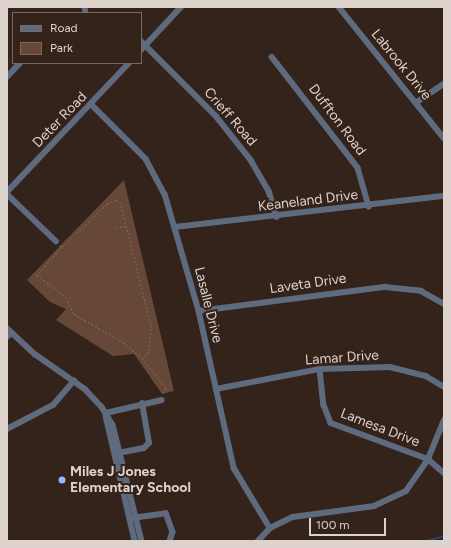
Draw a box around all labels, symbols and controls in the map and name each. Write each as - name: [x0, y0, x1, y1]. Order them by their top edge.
- legend: [12, 12, 142, 64]
- text: Road: [50, 21, 78, 35]
- street label: Labrook Drive: [367, 26, 435, 104]
- text: Park: [50, 41, 73, 55]
- street label: Duffton Road: [305, 81, 369, 159]
- street label: Crieff Road: [200, 84, 260, 150]
- street label: Deter Road: [29, 89, 91, 151]
- street label: Keaneland Drive: [257, 187, 359, 215]
- street label: Lasalle Drive: [190, 265, 226, 345]
- street label: Laveta Drive: [269, 270, 347, 298]
- street label: Lamar Drive: [304, 347, 380, 369]
- street label: Lamesa Drive: [338, 405, 422, 451]
- place label: Miles J Jones Elementary School: [70, 464, 191, 496]
- marker: Miles J Jones Elementary School: [57, 475, 67, 485]
- scale bar: [311, 510, 388, 536]
- text: 100 m: [316, 518, 350, 532]

